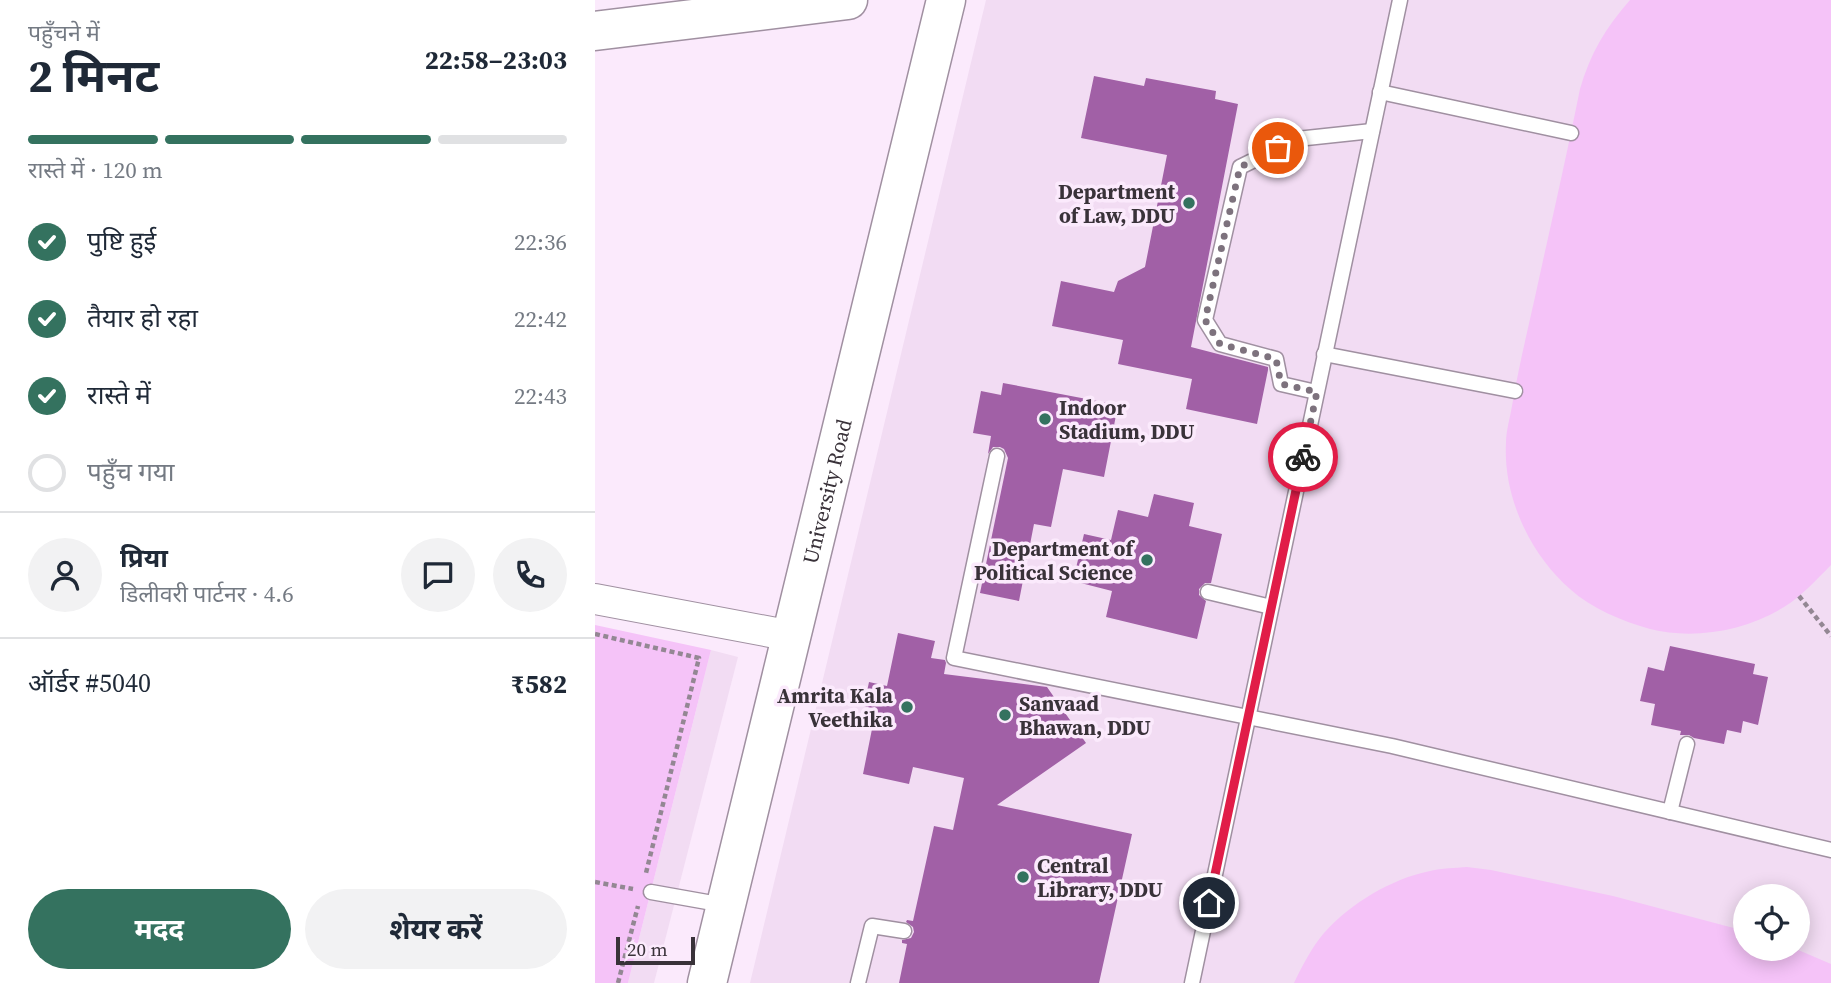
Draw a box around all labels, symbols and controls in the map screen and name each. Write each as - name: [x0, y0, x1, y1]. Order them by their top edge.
- text: पहुँचने में: [28, 17, 100, 49]
- text: 22:58–23:03: [425, 42, 567, 78]
- text: 2 मिनट: [28, 44, 159, 107]
- pin: [1248, 118, 1308, 178]
- icon: bag: [1259, 129, 1297, 167]
- text: रास्ते में · 120 m: [28, 154, 163, 186]
- place label: Department of Law, DDU: [1058, 177, 1175, 230]
- marker: Department of Law, DDU: [1181, 195, 1197, 211]
- icon: check: [28, 223, 66, 261]
- text: पुष्टि हुई: [87, 223, 156, 259]
- text: 22:36: [514, 226, 567, 258]
- icon: check: [28, 300, 66, 338]
- text: तैयार हो रहा: [87, 300, 198, 336]
- text: 22:42: [514, 303, 567, 335]
- icon: check: [28, 377, 66, 415]
- text: रास्ते में: [87, 377, 151, 413]
- text: 22:43: [514, 380, 567, 412]
- place label: Indoor Stadium, DDU: [1059, 393, 1195, 446]
- marker: Indoor Stadium, DDU: [1037, 411, 1053, 427]
- street label: University Road: [795, 416, 858, 567]
- courier: [1268, 422, 1338, 492]
- icon: bike: [1284, 438, 1322, 476]
- text: पहुँच गया: [87, 454, 175, 490]
- place label: Department of Political Science: [974, 534, 1135, 587]
- button: person: [28, 538, 102, 612]
- button: chat: [401, 538, 475, 612]
- button: phone: [493, 538, 567, 612]
- text: प्रिया: [120, 540, 168, 576]
- marker: Department of Political Science: [1139, 552, 1155, 568]
- text: डिलीवरी पार्टनर · 4.6: [120, 578, 294, 610]
- text: ऑर्डर #5040: [28, 665, 151, 701]
- text: ₹582: [511, 666, 567, 702]
- place label: Amrita Kala Veethika: [777, 681, 894, 734]
- place label: Sanvaad Bhawan, DDU: [1019, 689, 1151, 742]
- marker: Amrita Kala Veethika: [899, 699, 915, 715]
- marker: Sanvaad Bhawan, DDU: [997, 707, 1013, 723]
- place label: Central Library, DDU: [1037, 851, 1163, 904]
- marker: Central Library, DDU: [1015, 869, 1031, 885]
- pin: [1179, 873, 1239, 933]
- icon: home: [1190, 884, 1228, 922]
- map controls: [1733, 884, 1810, 961]
- button: locate: [1733, 884, 1810, 961]
- button: मदद: [28, 889, 291, 969]
- button: शेयर करें: [305, 889, 567, 969]
- scale bar: [616, 934, 695, 966]
- text: 20 m: [627, 936, 668, 962]

